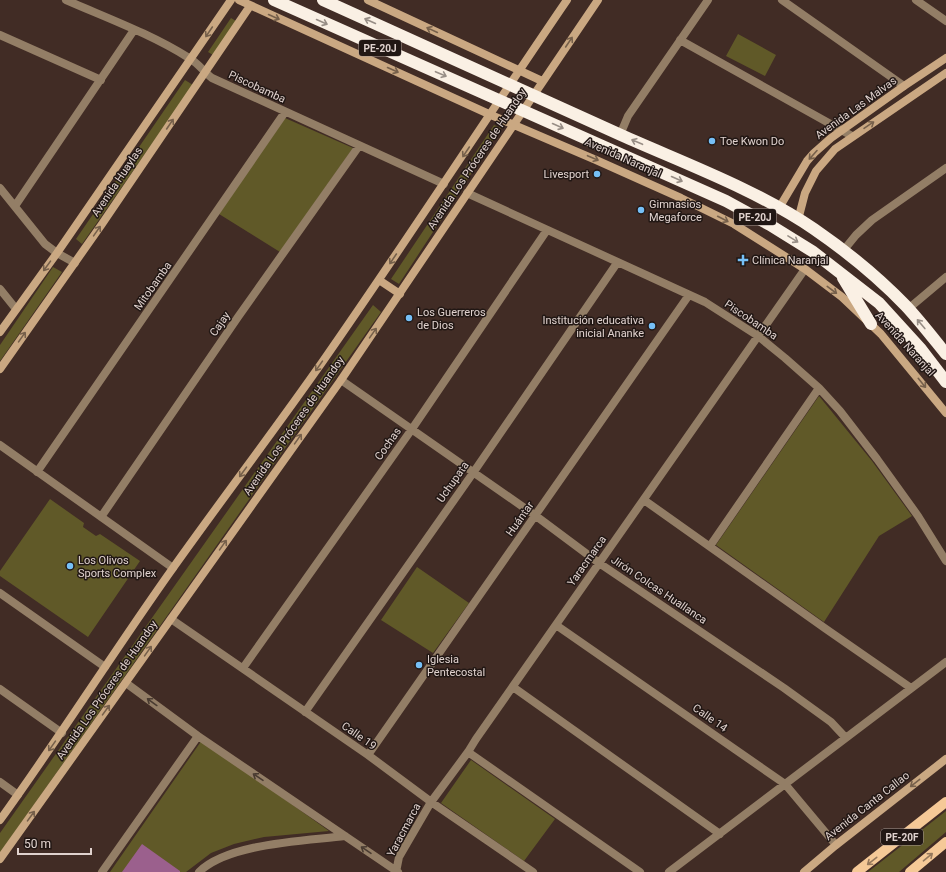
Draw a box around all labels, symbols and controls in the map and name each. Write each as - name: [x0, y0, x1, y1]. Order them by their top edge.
- one-way arrow: [268, 13, 280, 21]
- one-way arrow: [364, 17, 376, 24]
- one-way arrow: [316, 19, 328, 26]
- one-way arrow: [205, 26, 213, 37]
- one-way arrow: [426, 26, 438, 33]
- one-way arrow: [565, 37, 573, 48]
- road number: PE-20J: [359, 40, 401, 56]
- one-way arrow: [386, 67, 398, 74]
- street label: Piscobamba: [226, 68, 288, 106]
- one-way arrow: [435, 71, 447, 79]
- street label: Avenida Las Malvas: [813, 74, 899, 142]
- street label: Avenida Los Próceres de Huandoy: [425, 86, 529, 232]
- one-way arrow: [166, 118, 174, 129]
- one-way arrow: [863, 121, 874, 129]
- one-way arrow: [552, 123, 564, 130]
- street label: Avenida Naranjal: [583, 135, 663, 181]
- place label: Toe Kwon Do: [720, 135, 784, 148]
- marker: Toe Kwon Do: [707, 136, 717, 146]
- one-way arrow: [632, 138, 644, 146]
- street label: Avenida Huaylas: [89, 145, 145, 219]
- one-way arrow: [462, 146, 470, 157]
- one-way arrow: [808, 149, 817, 160]
- one-way arrow: [586, 155, 598, 163]
- place label: Livesport: [544, 168, 589, 181]
- marker: Livesport: [592, 169, 602, 179]
- one-way arrow: [671, 176, 683, 183]
- place label: Gimnasios Megaforce: [649, 198, 702, 224]
- marker: Gimnasios Megaforce: [636, 205, 646, 215]
- road number: PE-20J: [734, 209, 776, 225]
- one-way arrow: [717, 216, 729, 223]
- one-way arrow: [93, 226, 101, 237]
- one-way arrow: [787, 235, 799, 243]
- one-way arrow: [389, 254, 397, 265]
- marker: Clínica Naranjal: [737, 254, 749, 266]
- place label: Clínica Naranjal: [752, 254, 828, 267]
- street label: Mitobamba: [132, 259, 174, 313]
- one-way arrow: [43, 260, 51, 271]
- one-way arrow: [827, 286, 838, 294]
- street label: Piscobamba: [722, 297, 780, 343]
- place label: Los Guerreros de Dios: [417, 306, 486, 332]
- street label: Cajay: [207, 309, 233, 339]
- street label: Avenida Naranjal: [873, 309, 937, 379]
- marker: Los Guerreros de Dios: [404, 313, 414, 323]
- place label: Institución educativa inicial Ananke: [542, 314, 644, 340]
- one-way arrow: [916, 318, 925, 329]
- marker: Institución educativa inicial Ananke: [647, 321, 657, 331]
- one-way arrow: [369, 328, 377, 339]
- one-way arrow: [18, 332, 26, 343]
- street label: Avenida Los Próceres de Huandoy: [241, 353, 348, 498]
- one-way arrow: [315, 361, 323, 372]
- one-way arrow: [918, 377, 927, 388]
- street label: Cochas: [372, 425, 404, 463]
- one-way arrow: [294, 434, 303, 445]
- street label: Uchupata: [434, 459, 472, 505]
- one-way arrow: [239, 466, 247, 477]
- street label: Huántar: [503, 499, 537, 539]
- street label: Yaracmarca: [565, 533, 609, 589]
- one-way arrow: [219, 540, 227, 551]
- street label: Jirón Colcas Huallanca: [609, 553, 709, 627]
- place label: Los Olivos Sports Complex: [78, 554, 157, 580]
- marker: Los Olivos Sports Complex: [65, 561, 75, 571]
- street label: Avenida Los Próceres de Huandoy: [54, 617, 161, 762]
- one-way arrow: [144, 646, 152, 657]
- place label: Iglesia Pentecostal: [427, 653, 485, 679]
- marker: Iglesia Pentecostal: [414, 660, 424, 670]
- one-way arrow: [147, 698, 158, 706]
- street label: Calle 14: [690, 701, 730, 735]
- one-way arrow: [102, 705, 111, 716]
- street label: Calle 19: [339, 719, 379, 753]
- one-way arrow: [48, 741, 56, 752]
- street label: Avenida Canta Callao: [822, 769, 912, 843]
- one-way arrow: [253, 773, 264, 781]
- one-way arrow: [909, 779, 920, 787]
- street label: Yaracmarca: [385, 801, 423, 859]
- one-way arrow: [27, 811, 35, 822]
- road number: PE-20F: [881, 829, 923, 845]
- scale bar: [18, 830, 91, 856]
- text: 50 m: [24, 837, 51, 851]
- one-way arrow: [361, 846, 372, 854]
- one-way arrow: [923, 853, 934, 862]
- one-way arrow: [866, 856, 877, 865]

